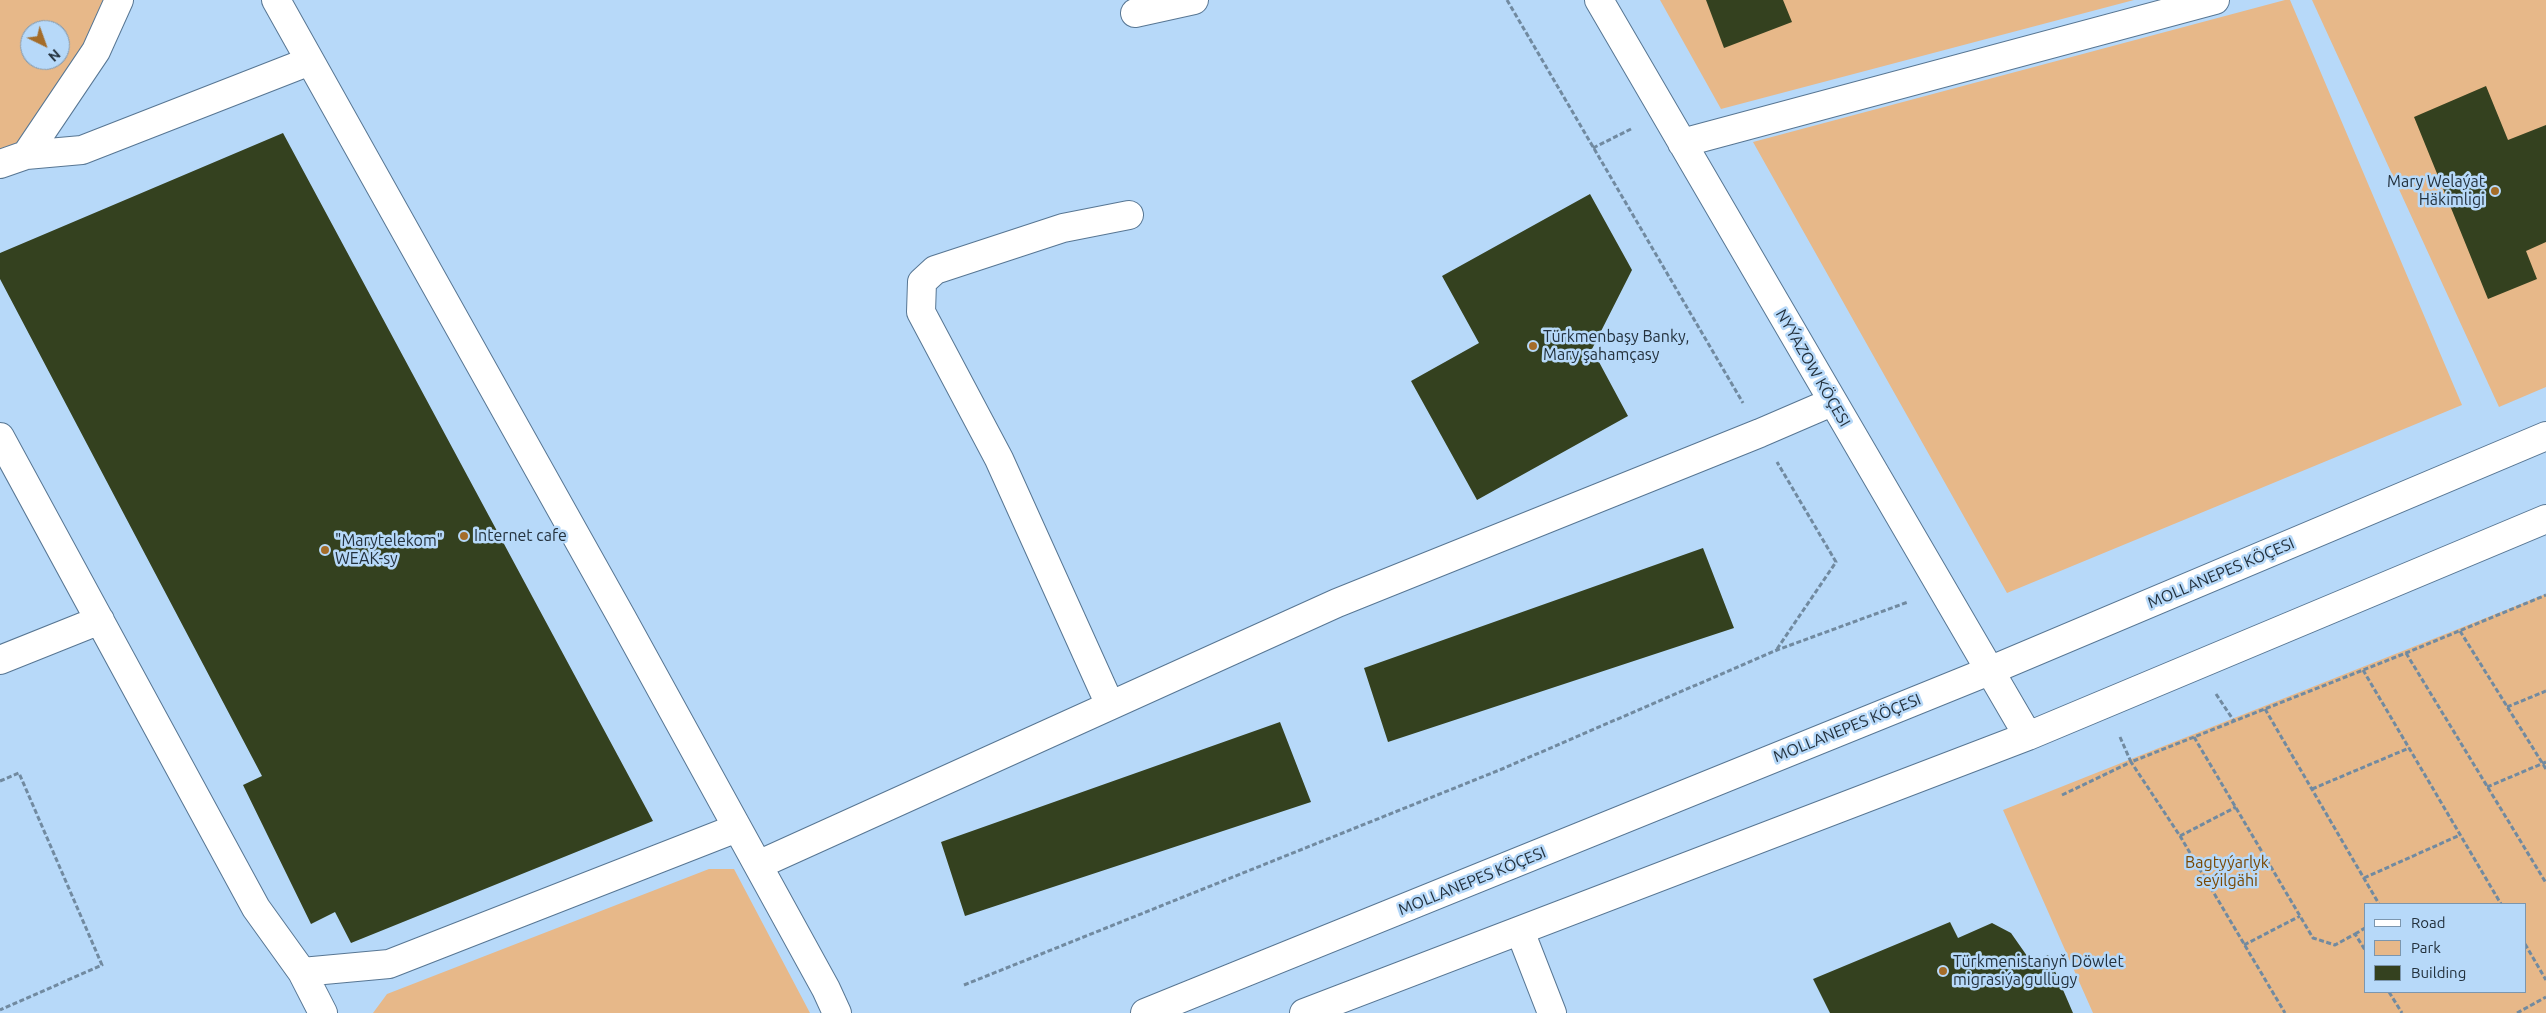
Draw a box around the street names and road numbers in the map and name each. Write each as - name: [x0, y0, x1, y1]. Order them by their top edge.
- street label: NYÝAZOW KÖÇESI: [1772, 306, 1854, 430]
- street label: MOLLANEPES KÖÇESI: [2145, 533, 2297, 613]
- street label: MOLLANEPES KÖÇESI: [1770, 690, 1924, 766]
- street label: MOLLANEPES KÖÇESI: [1395, 843, 1549, 919]

